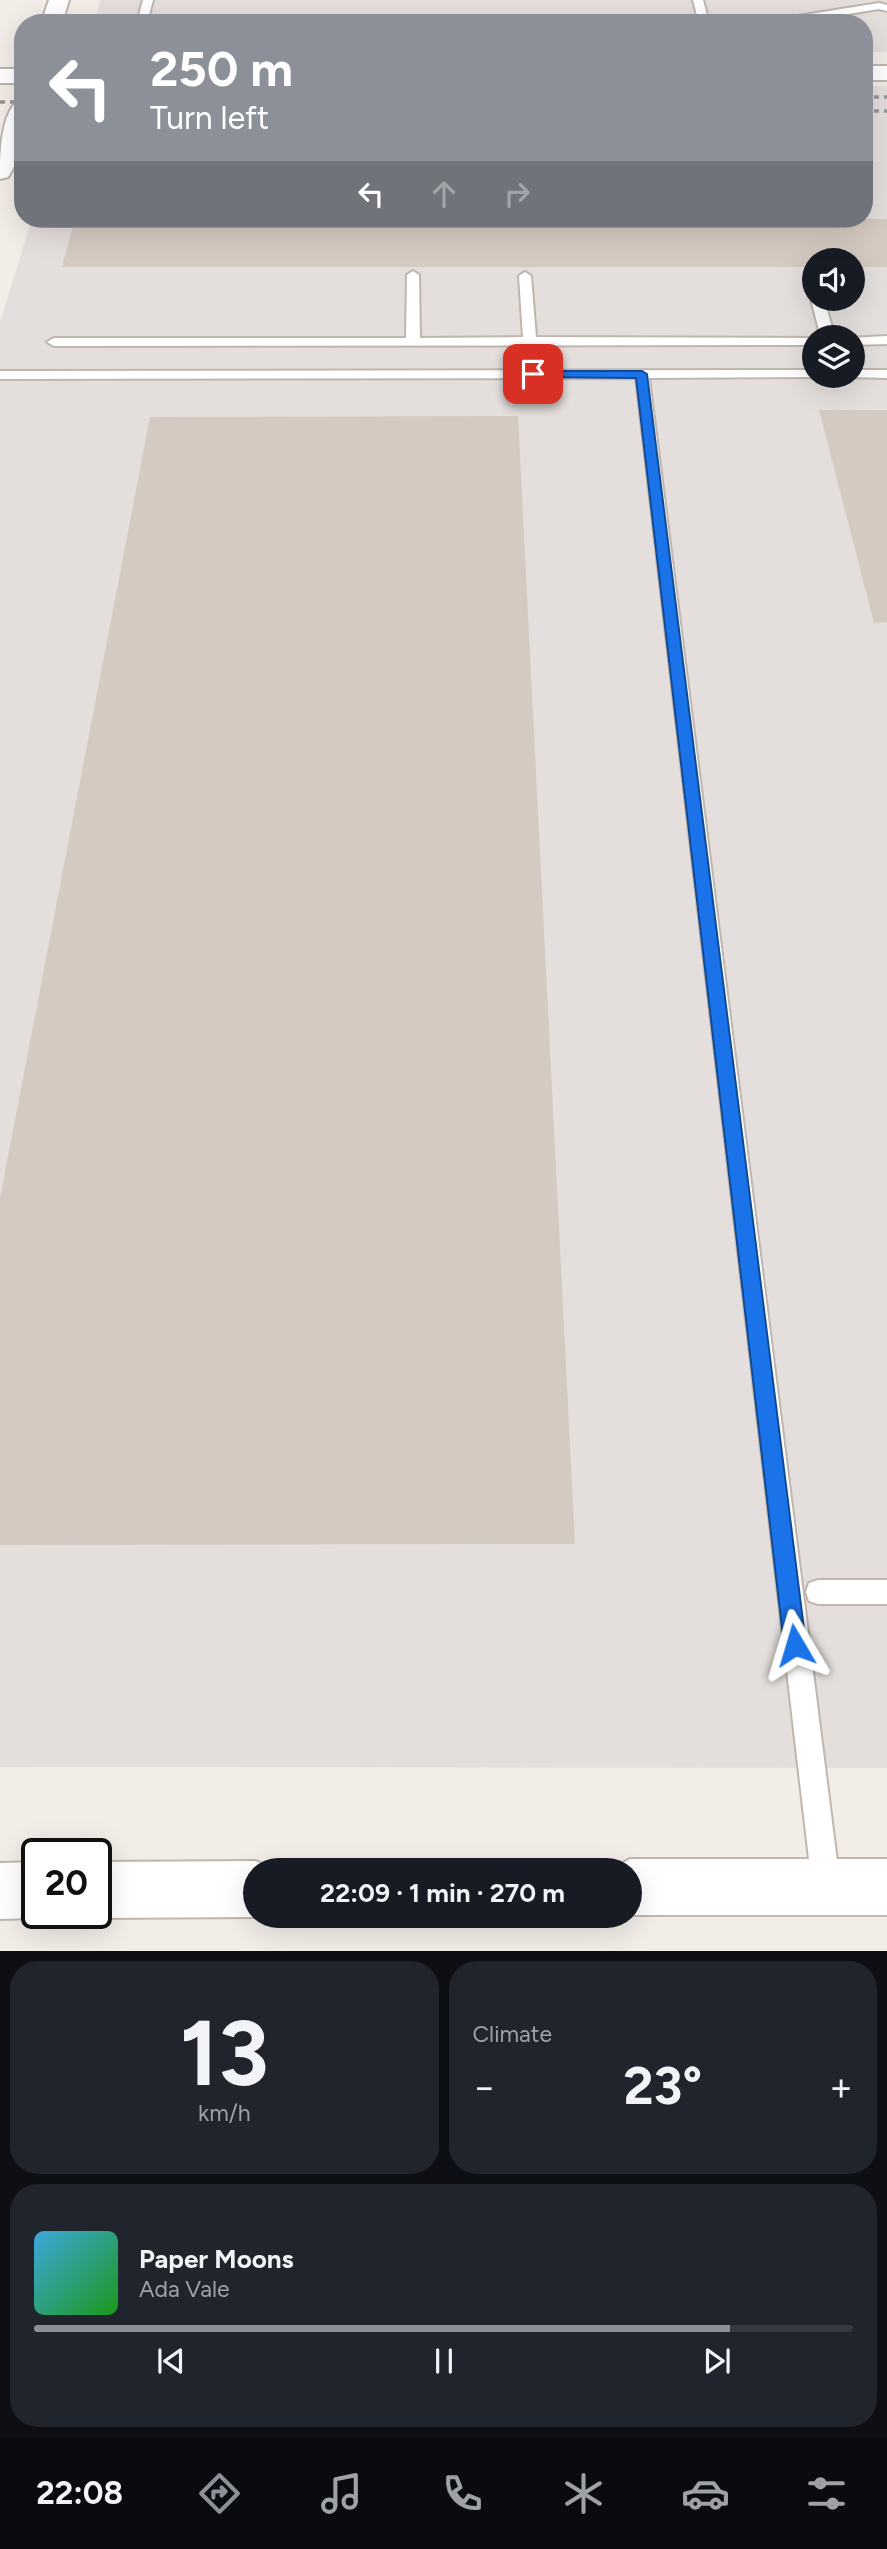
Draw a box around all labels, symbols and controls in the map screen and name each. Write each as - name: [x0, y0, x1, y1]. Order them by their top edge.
- text: 250 m: [150, 39, 293, 98]
- icon: left: [35, 42, 126, 133]
- text: Turn left: [150, 99, 269, 137]
- icon: left: [352, 175, 390, 213]
- icon: ahead: [425, 175, 463, 213]
- icon: right: [498, 175, 536, 213]
- map controls: [802, 248, 865, 388]
- button: sound: [802, 248, 865, 311]
- button: layers: [802, 325, 865, 388]
- pin: [503, 344, 563, 404]
- icon: arrive: [514, 355, 552, 393]
- position arrow: [758, 1608, 832, 1682]
- speed limit sign: 20: [21, 1838, 112, 1929]
- text: 22:09 · 1 min · 270 m: [320, 1877, 565, 1909]
- text: 13: [180, 1999, 269, 2108]
- text: Climate: [473, 2020, 552, 2048]
- text: 23°: [623, 2055, 702, 2117]
- text: −: [473, 2064, 496, 2110]
- text: +: [829, 2064, 853, 2110]
- text: km/h: [198, 2099, 251, 2127]
- text: Paper Moons: [139, 2243, 294, 2275]
- text: Ada Vale: [139, 2275, 230, 2303]
- icon: previous: [152, 2342, 190, 2380]
- icon: pause: [425, 2342, 463, 2380]
- icon: next: [698, 2342, 736, 2380]
- icon: directions: [195, 2469, 244, 2518]
- icon: music: [317, 2469, 366, 2518]
- icon: phone: [438, 2469, 487, 2518]
- icon: climate: [559, 2469, 608, 2518]
- icon: car: [681, 2469, 730, 2518]
- icon: filters: [802, 2469, 851, 2518]
- text: 22:08: [36, 2474, 123, 2512]

